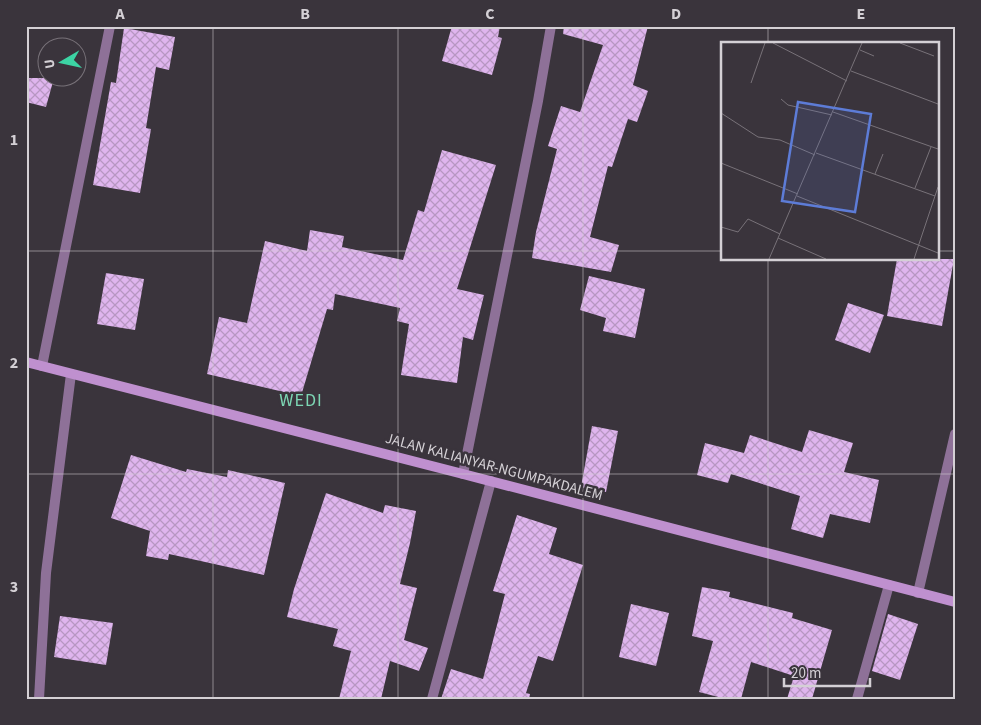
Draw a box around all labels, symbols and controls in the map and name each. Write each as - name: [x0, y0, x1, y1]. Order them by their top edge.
- text: A: [114, 3, 125, 25]
- text: B: [300, 3, 310, 25]
- text: C: [485, 3, 495, 25]
- text: D: [671, 3, 681, 25]
- text: E: [857, 3, 865, 25]
- north arrow: [38, 38, 88, 88]
- inset map: [721, 42, 938, 260]
- text: U: [40, 58, 61, 70]
- text: 1: [10, 129, 18, 151]
- text: 2: [10, 352, 18, 374]
- district label: WEDI: [279, 388, 323, 413]
- street label: JALAN KALIANYAR-NGUMPAKDALEM: [383, 428, 605, 506]
- text: 3: [10, 576, 18, 598]
- scale bar: [784, 655, 870, 687]
- text: 20 m: [791, 663, 821, 684]

